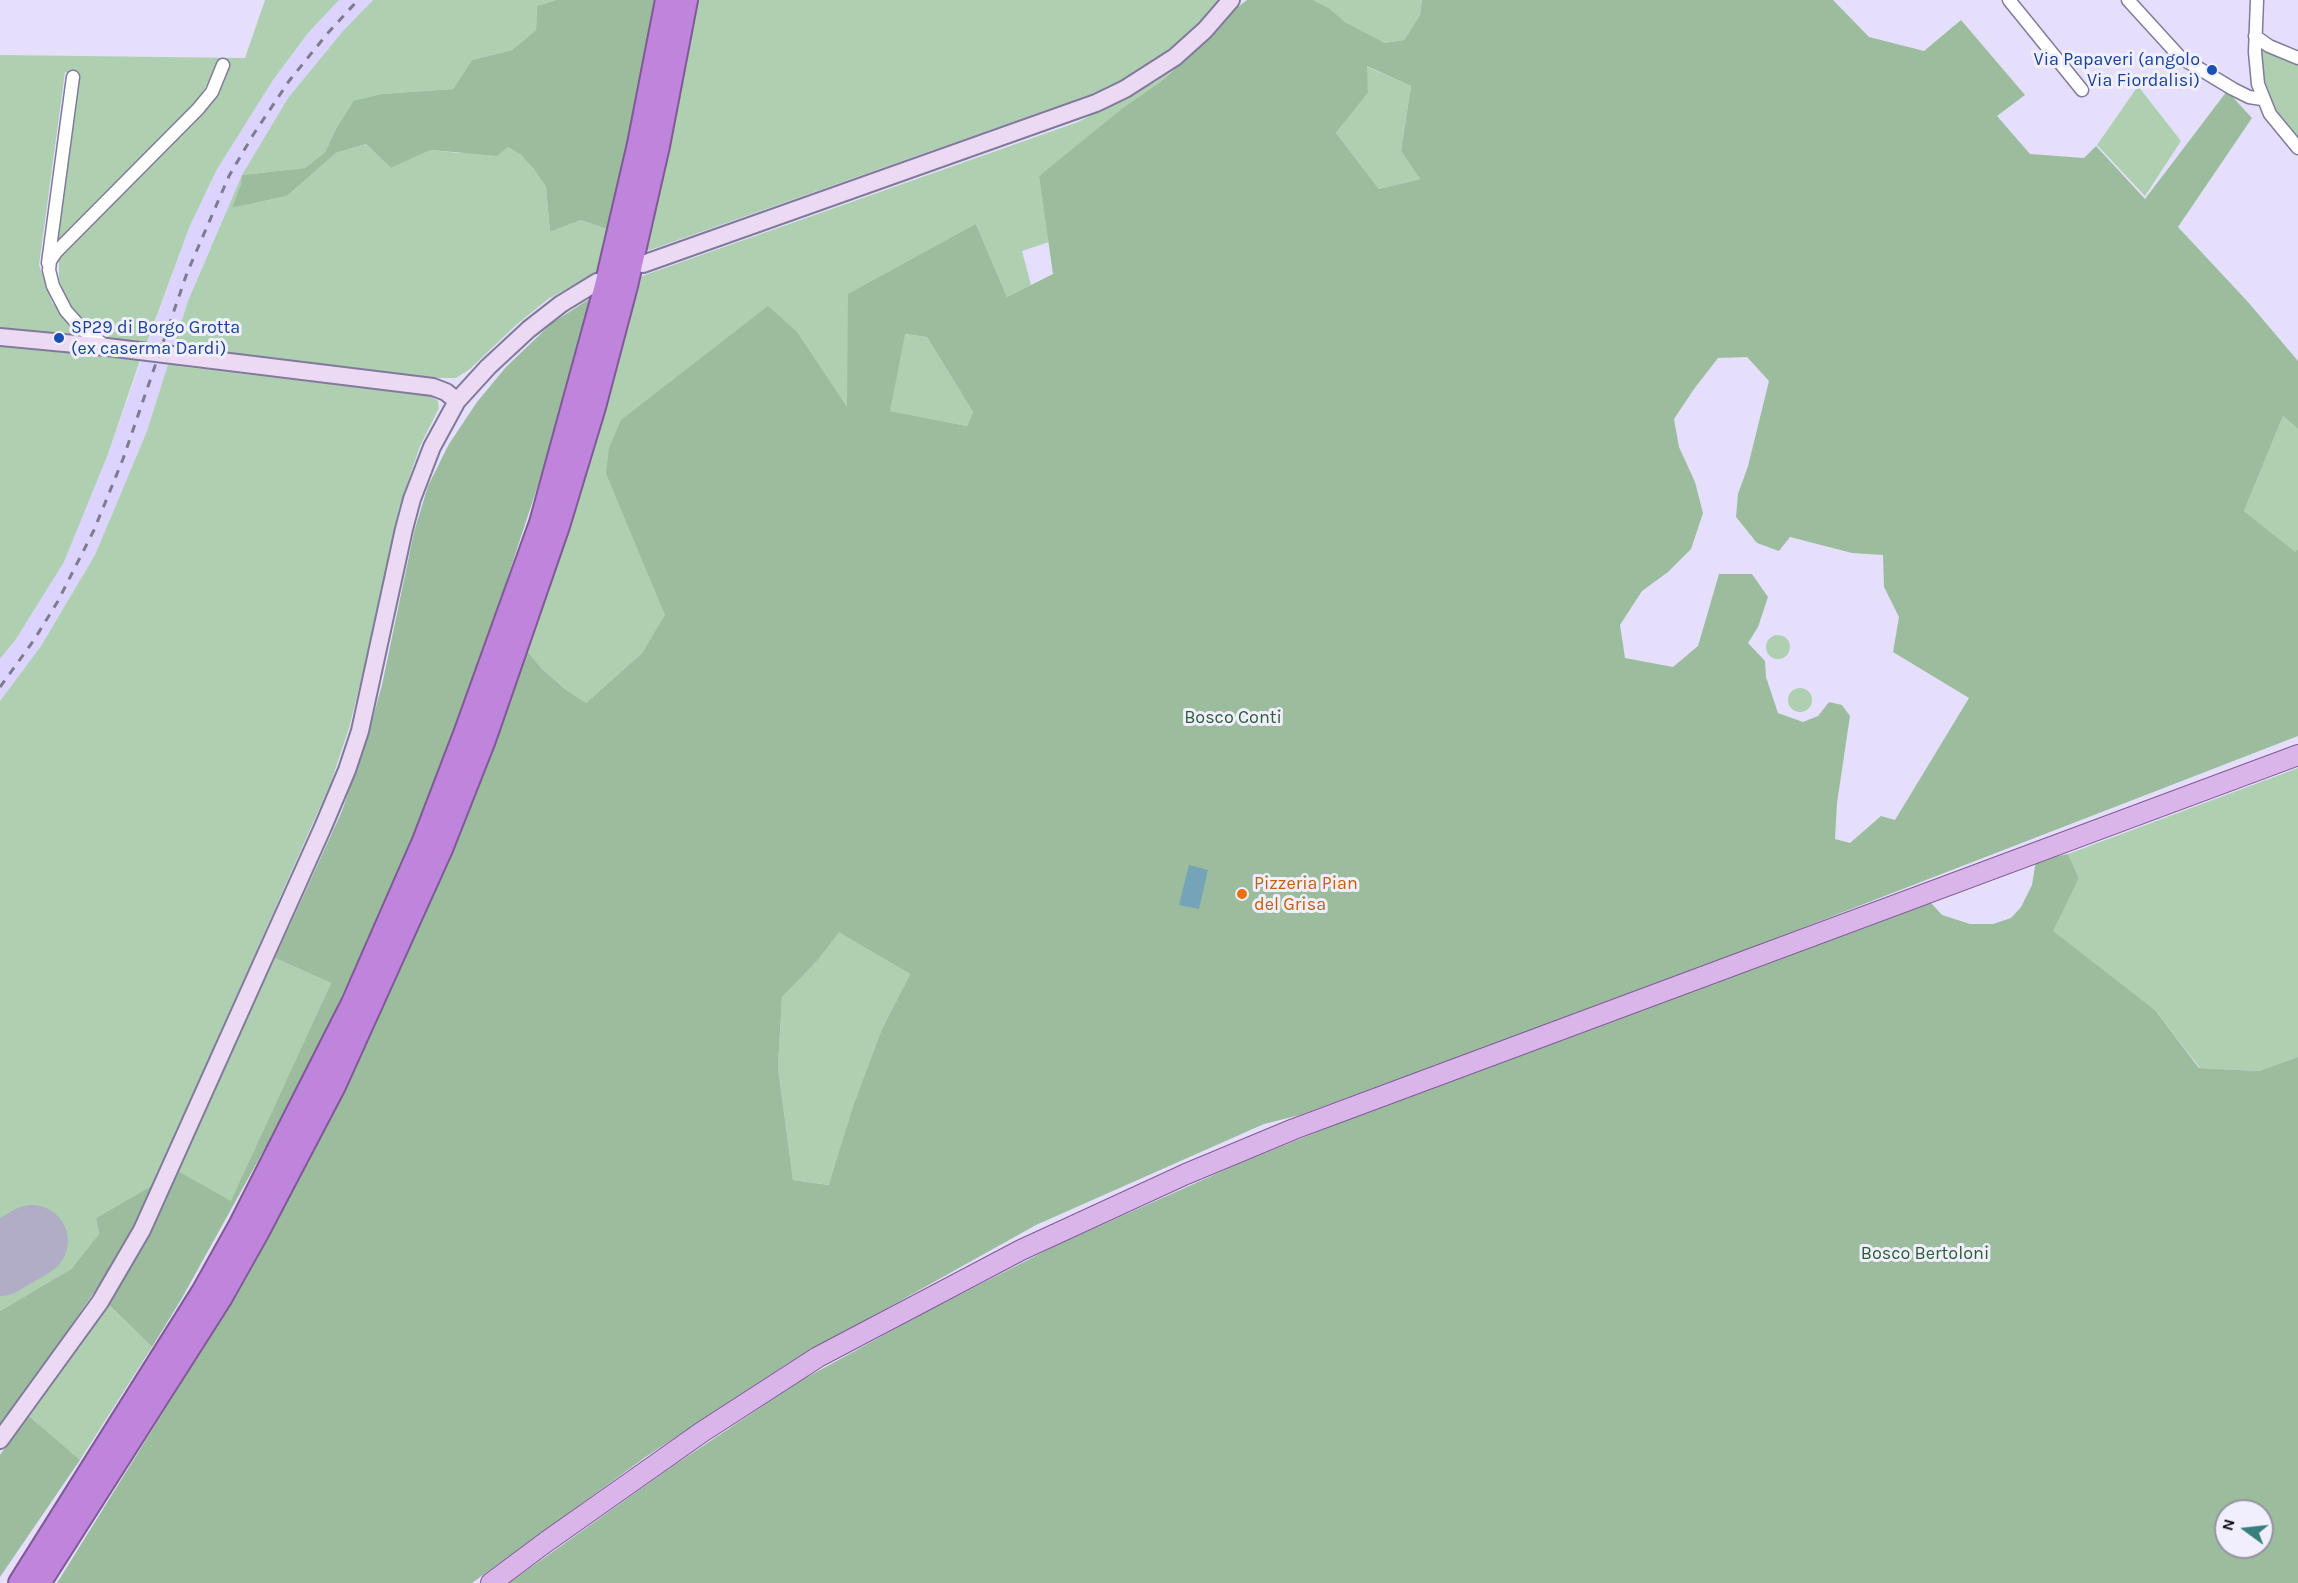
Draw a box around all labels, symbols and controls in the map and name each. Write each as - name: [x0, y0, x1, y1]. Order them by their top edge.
- place label: Via Papaveri (angolo Via Fiordalisi): [2034, 49, 2200, 92]
- marker: Via Papaveri (angolo Via Fiordalisi): [2205, 63, 2219, 77]
- place label: SP29 di Borgo Grotta (ex caserma Dardi): [71, 317, 240, 360]
- marker: SP29 di Borgo Grotta (ex caserma Dardi): [52, 331, 66, 345]
- park label: Bosco Conti: [1184, 707, 1282, 729]
- place label: Pizzeria Pian del Grisa: [1254, 873, 1358, 916]
- marker: Pizzeria Pian del Grisa: [1235, 887, 1249, 901]
- park label: Bosco Bertoloni: [1861, 1243, 1989, 1265]
- north arrow: [2214, 1499, 2274, 1559]
- text: N: [2217, 1517, 2239, 1533]

